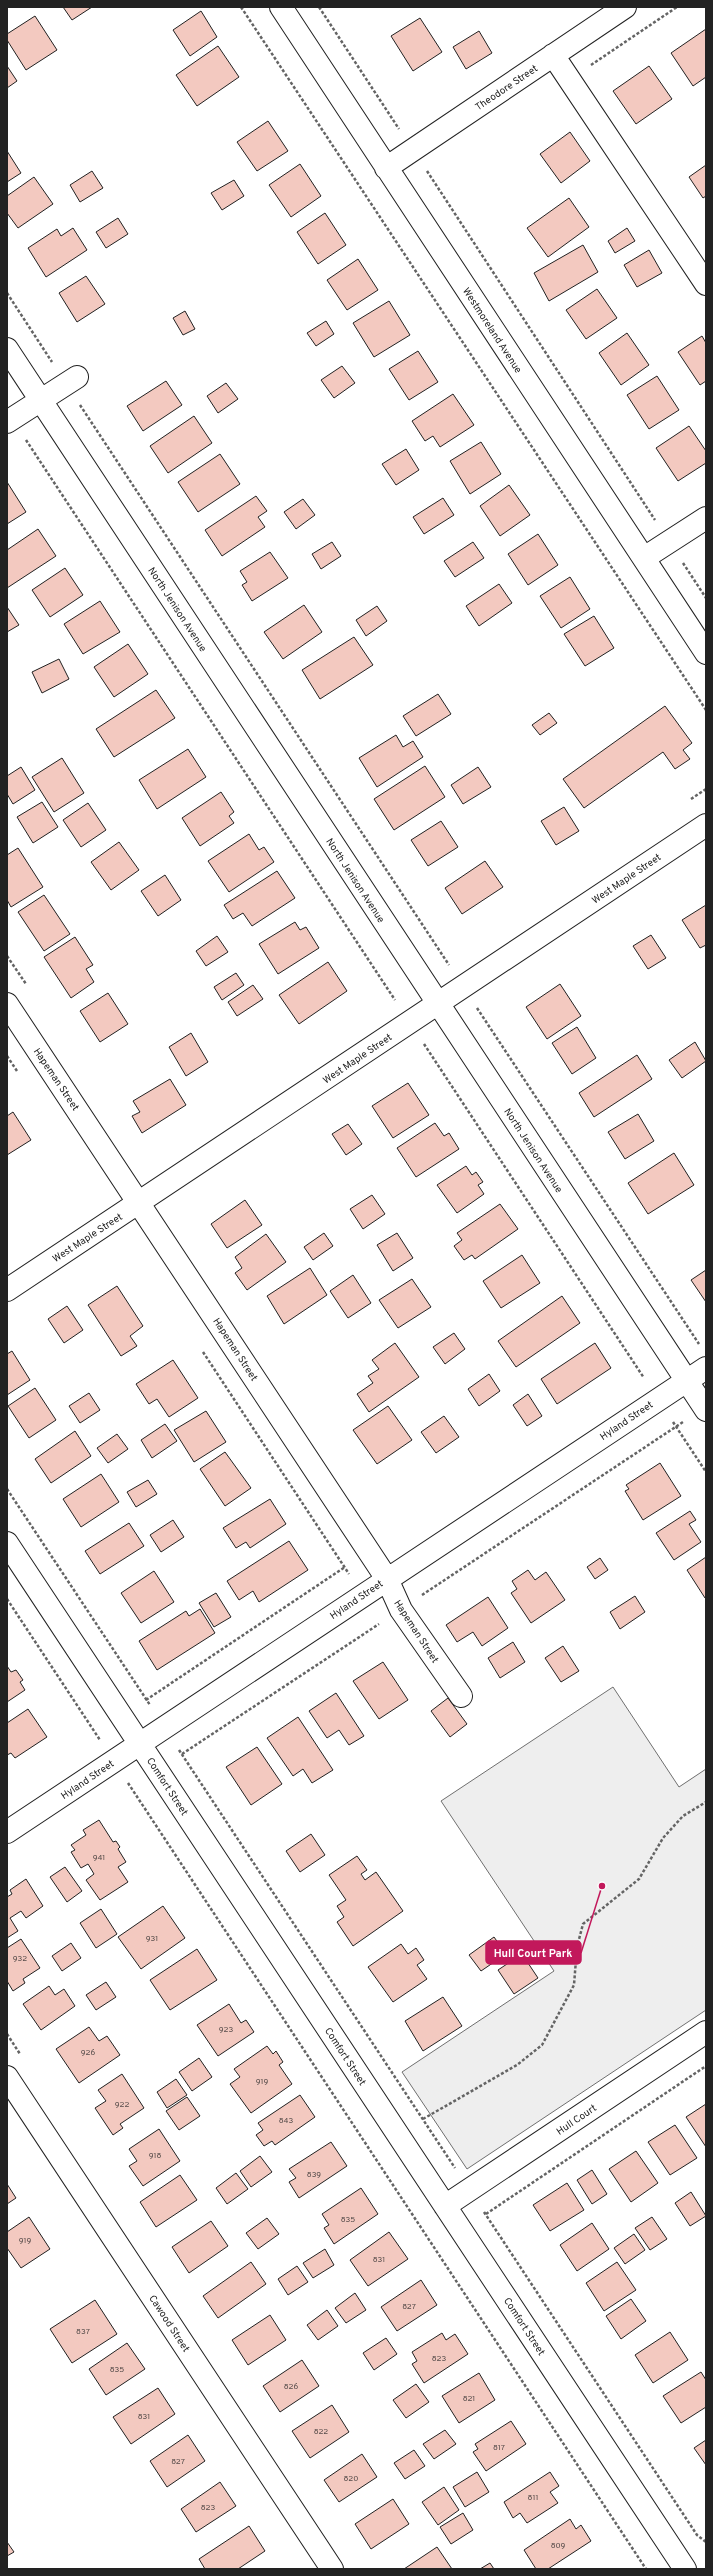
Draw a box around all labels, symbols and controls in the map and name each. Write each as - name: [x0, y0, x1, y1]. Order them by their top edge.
- street label: Theodore Street: [473, 62, 541, 114]
- street label: Westmoreland Avenue: [459, 286, 524, 376]
- street label: North Jenison Avenue: [144, 565, 209, 655]
- street label: North Jenison Avenue: [322, 836, 387, 926]
- street label: West Maple Street: [590, 851, 664, 907]
- street label: West Maple Street: [321, 1031, 395, 1087]
- street label: Hapeman Street: [30, 1046, 82, 1114]
- street label: North Jenison Avenue: [500, 1106, 565, 1196]
- street label: West Maple Street: [50, 1211, 125, 1266]
- street label: Hapeman Street: [209, 1316, 260, 1384]
- street label: Hyland Street: [598, 1399, 656, 1444]
- street label: Hyland Street: [328, 1578, 386, 1623]
- street label: Hapeman Street: [390, 1598, 441, 1666]
- street label: Comfort Street: [143, 1755, 191, 1819]
- street label: Hyland Street: [59, 1758, 117, 1803]
- house number: 941: [93, 1853, 105, 1863]
- house number: 931: [146, 1934, 158, 1944]
- callout: Hull Court Park: [486, 1941, 581, 1964]
- text: Hull Court Park: [494, 1947, 572, 1961]
- house number: 932: [13, 1954, 27, 1964]
- house number: 923: [219, 2025, 233, 2035]
- street label: Comfort Street: [321, 2025, 369, 2089]
- house number: 926: [81, 2048, 95, 2058]
- house number: 919: [256, 2077, 268, 2087]
- house number: 922: [115, 2100, 129, 2110]
- street label: Hull Court: [554, 2102, 600, 2138]
- house number: 843: [279, 2116, 294, 2126]
- house number: 918: [149, 2151, 161, 2161]
- house number: 839: [307, 2170, 321, 2180]
- house number: 835: [341, 2215, 355, 2225]
- house number: 919: [19, 2236, 31, 2246]
- house number: 831: [373, 2255, 385, 2265]
- street label: Cawood Street: [145, 2293, 192, 2355]
- street label: Comfort Street: [500, 2295, 548, 2359]
- house number: 827: [402, 2302, 416, 2312]
- house number: 837: [76, 2327, 90, 2337]
- house number: 823: [432, 2354, 446, 2364]
- house number: 835: [110, 2365, 124, 2375]
- house number: 826: [284, 2382, 298, 2392]
- house number: 821: [463, 2394, 475, 2404]
- house number: 831: [138, 2412, 150, 2422]
- house number: 822: [314, 2427, 328, 2437]
- house number: 817: [493, 2443, 505, 2453]
- house number: 827: [171, 2457, 185, 2467]
- house number: 820: [344, 2474, 358, 2484]
- house number: 811: [528, 2493, 538, 2503]
- house number: 823: [201, 2503, 215, 2513]
- house number: 809: [551, 2541, 566, 2551]

